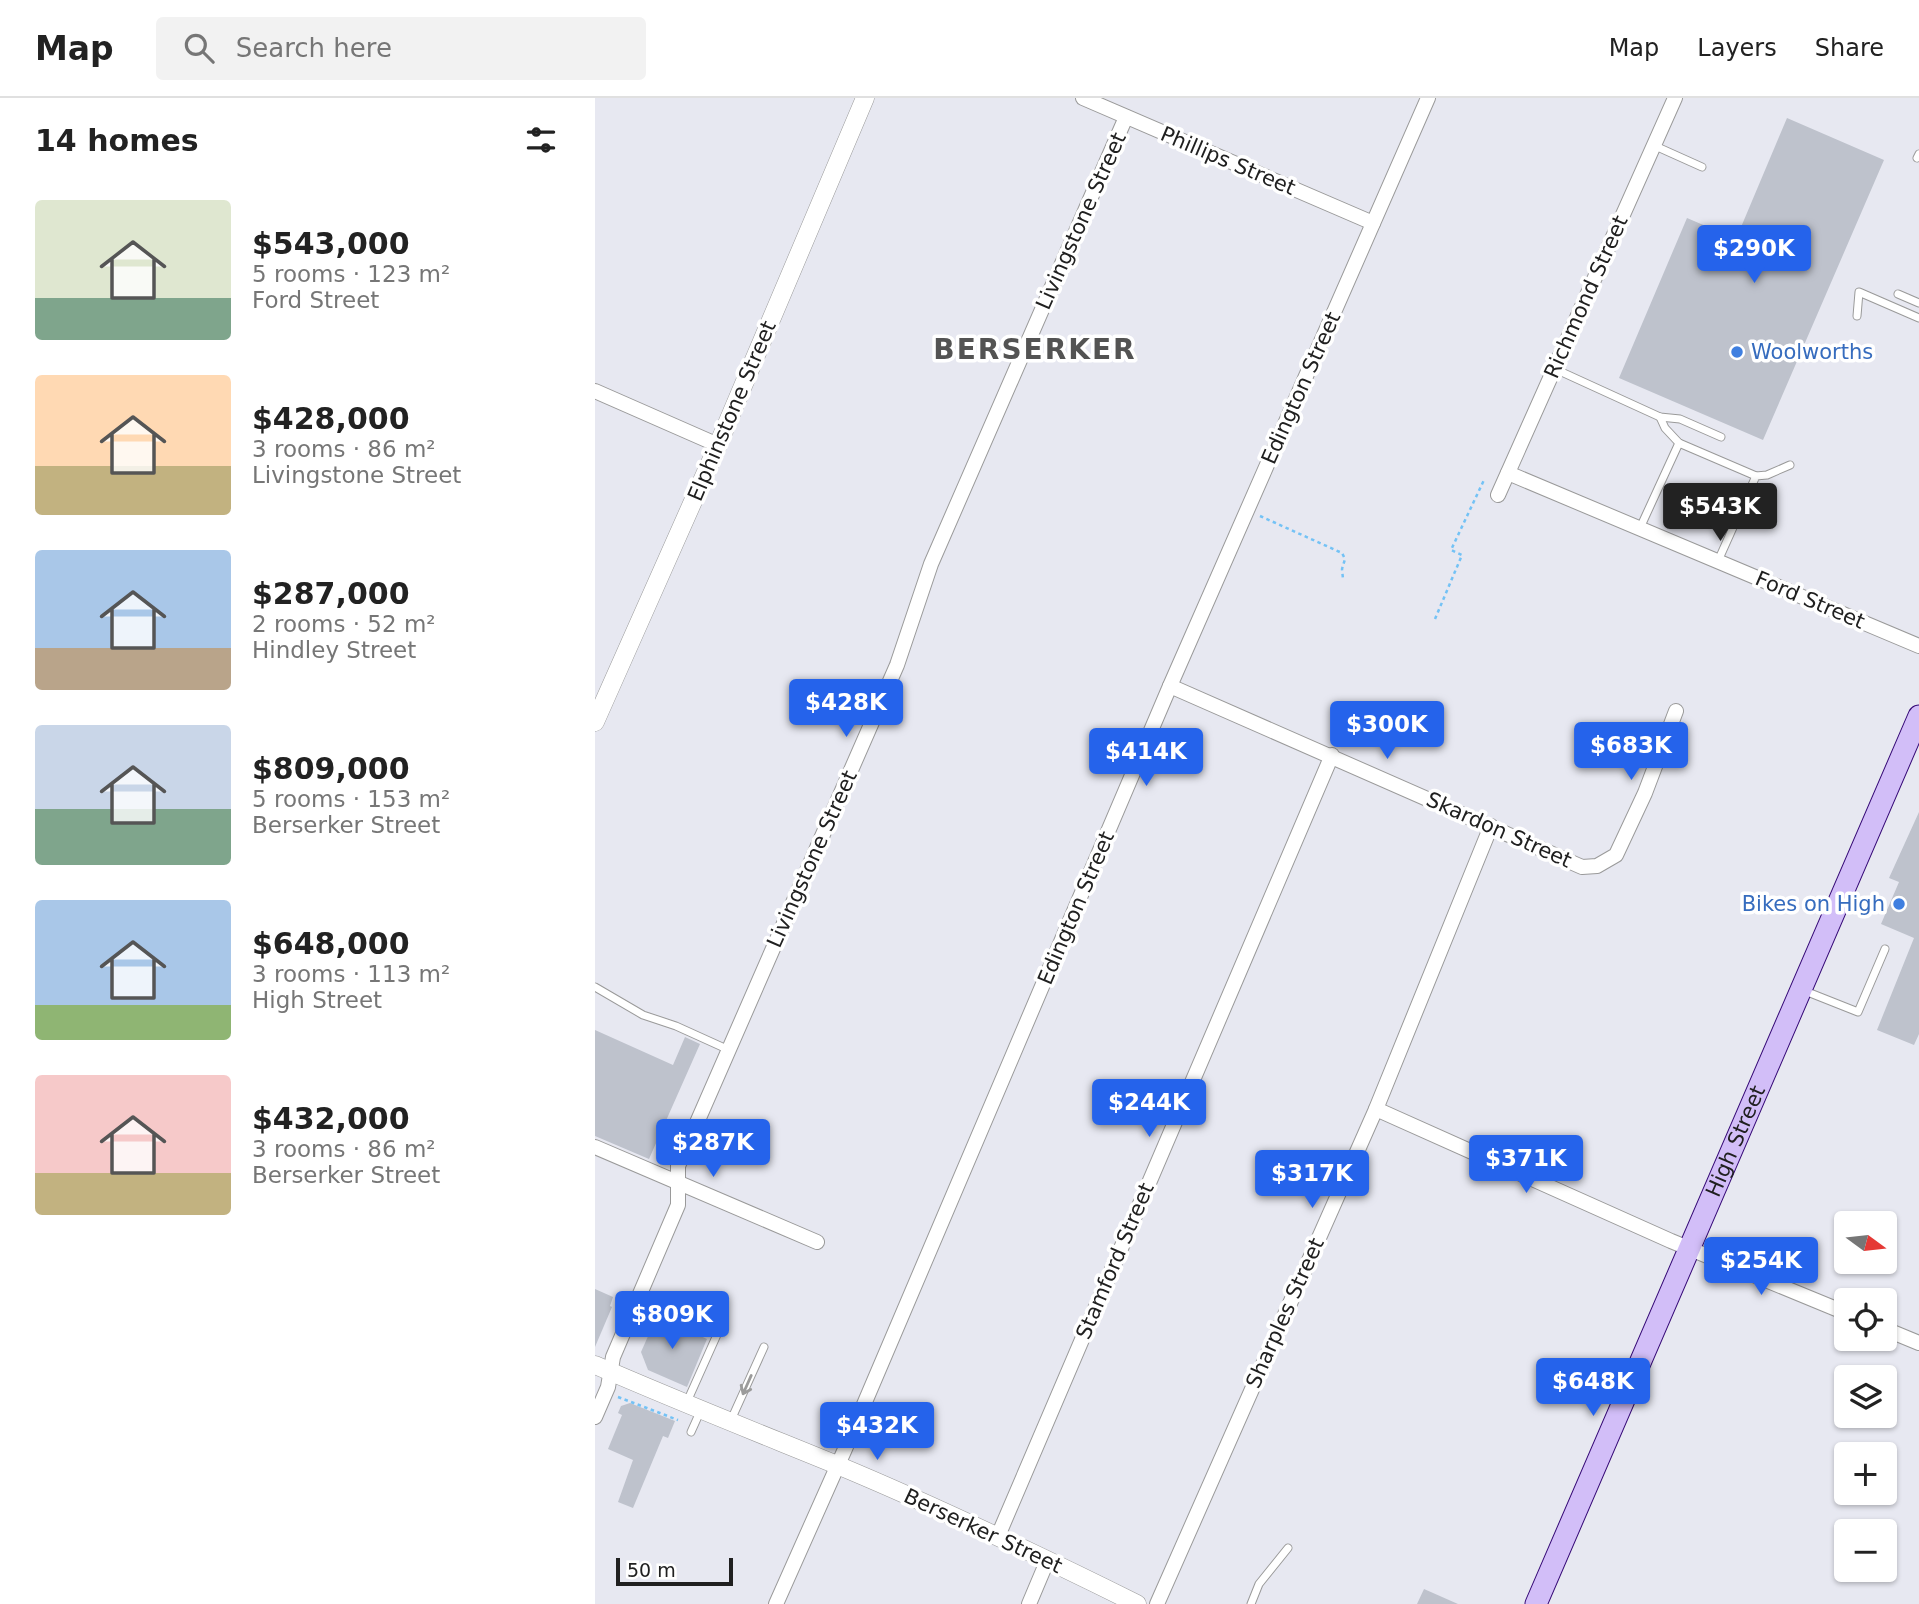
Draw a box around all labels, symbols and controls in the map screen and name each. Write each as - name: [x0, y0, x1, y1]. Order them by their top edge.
- search box: [156, 17, 646, 80]
- text: Map: [35, 29, 114, 68]
- icon: search: [180, 29, 218, 67]
- text: Search here: [236, 33, 392, 63]
- text: Map: [1609, 34, 1659, 62]
- text: Layers: [1697, 34, 1777, 62]
- text: Share: [1815, 34, 1884, 62]
- icon: filters: [522, 121, 560, 159]
- street label: Phillips Street: [1157, 122, 1299, 200]
- text: 14 homes: [35, 123, 199, 158]
- street label: Livingstone Street: [1031, 129, 1131, 313]
- street label: Richmond Street: [1539, 212, 1633, 382]
- text: $543,000: [252, 226, 410, 261]
- pin: $290K: [1705, 226, 1803, 285]
- icon: home: [91, 228, 175, 312]
- text: $290K: [1713, 235, 1795, 261]
- text: 5 rooms · 123 m²: [252, 261, 450, 287]
- text: Ford Street: [252, 287, 379, 313]
- street label: Edington Street: [1257, 308, 1345, 468]
- street label: Elphinstone Street: [683, 317, 781, 505]
- district label: BERSERKER: [933, 333, 1137, 366]
- place label: Woolworths: [1751, 340, 1873, 364]
- marker: Woolworths: [1729, 344, 1745, 360]
- text: $428,000: [252, 401, 410, 436]
- icon: home: [91, 403, 175, 487]
- text: 3 rooms · 86 m²: [252, 436, 436, 462]
- text: Livingstone Street: [252, 462, 461, 488]
- pin: $543K: [1671, 484, 1769, 543]
- text: $543K: [1679, 493, 1761, 519]
- street label: Ford Street: [1752, 566, 1868, 634]
- text: $287,000: [252, 576, 410, 611]
- icon: home: [91, 578, 175, 662]
- text: 2 rooms · 52 m²: [252, 611, 436, 637]
- text: Hindley Street: [252, 637, 416, 663]
- pin: $428K: [797, 680, 895, 739]
- text: $428K: [805, 689, 887, 715]
- pin: $300K: [1338, 702, 1436, 761]
- text: $300K: [1346, 711, 1428, 737]
- pin: $683K: [1582, 722, 1680, 782]
- pin: $414K: [1097, 728, 1195, 788]
- text: $683K: [1590, 732, 1672, 758]
- text: $414K: [1105, 738, 1187, 764]
- text: $809,000: [252, 751, 410, 786]
- icon: home: [91, 753, 175, 837]
- street label: Livingstone Street: [762, 767, 862, 951]
- text: 5 rooms · 153 m²: [252, 786, 450, 812]
- street label: Skardon Street: [1423, 787, 1575, 873]
- text: Berserker Street: [252, 812, 440, 838]
- street label: Edington Street: [1033, 828, 1119, 988]
- place label: Bikes on High: [1742, 892, 1885, 916]
- marker: Bikes on High: [1891, 896, 1907, 912]
- text: $648,000: [252, 926, 410, 961]
- icon: home: [91, 928, 175, 1012]
- text: 3 rooms · 113 m²: [252, 961, 450, 987]
- text: High Street: [252, 987, 382, 1013]
- pin: $244K: [1100, 1080, 1198, 1139]
- street label: High Street: [1701, 1082, 1770, 1201]
- text: $244K: [1108, 1089, 1190, 1115]
- text: $432,000: [252, 1101, 410, 1136]
- icon: home: [91, 1103, 175, 1187]
- pin: $287K: [664, 1119, 762, 1179]
- text: $287K: [672, 1129, 754, 1155]
- text: 3 rooms · 86 m²: [252, 1136, 436, 1162]
- pin: $371K: [1477, 1136, 1575, 1195]
- text: $371K: [1485, 1145, 1567, 1171]
- pin: $317K: [1263, 1150, 1361, 1210]
- text: $317K: [1271, 1160, 1353, 1186]
- text: Berserker Street: [252, 1162, 440, 1188]
- street label: Stamford Street: [1071, 1179, 1159, 1343]
- north arrow: [1834, 1211, 1897, 1274]
- map controls: [1834, 1211, 1897, 1582]
- street label: Sharples Street: [1241, 1234, 1329, 1392]
- pin: $254K: [1712, 1238, 1810, 1297]
- text: $254K: [1720, 1247, 1802, 1273]
- button: locate: [1834, 1288, 1897, 1351]
- pin: $809K: [623, 1292, 721, 1351]
- text: $809K: [631, 1301, 713, 1327]
- pin: $648K: [1544, 1358, 1642, 1418]
- button: layers: [1834, 1365, 1897, 1428]
- text: $648K: [1552, 1368, 1634, 1394]
- one-way arrow: [740, 1374, 753, 1395]
- pin: $432K: [828, 1402, 926, 1462]
- text: $432K: [836, 1412, 918, 1438]
- button: +: [1834, 1442, 1897, 1505]
- street label: Berserker Street: [900, 1484, 1066, 1578]
- button: −: [1834, 1519, 1897, 1582]
- scale bar: [616, 1555, 733, 1587]
- text: 50 m: [627, 1559, 676, 1581]

